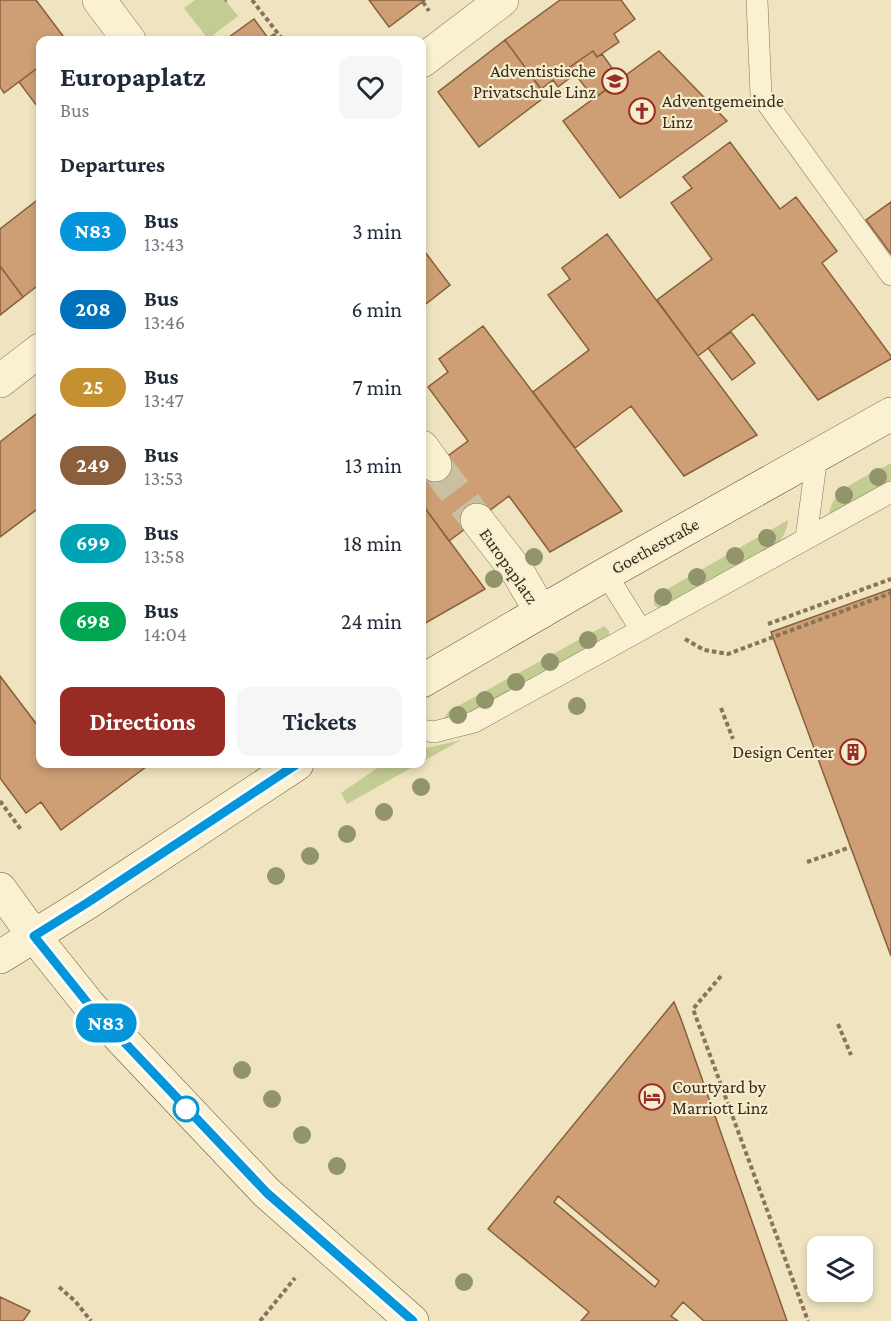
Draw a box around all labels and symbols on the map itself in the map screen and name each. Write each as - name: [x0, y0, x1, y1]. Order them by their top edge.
- place label: Adventistische Privatschule Linz: [473, 61, 596, 102]
- school or university icon: Adventistische Privatschule Linz: [600, 66, 630, 96]
- place label: Adventgemeinde Linz: [662, 91, 784, 132]
- church icon: Adventgemeinde Linz: [627, 96, 657, 126]
- street label: Goethestraße: [608, 514, 702, 578]
- street label: Europaplatz: [476, 524, 543, 608]
- building icon: Design Center: [838, 737, 868, 767]
- place label: Design Center: [732, 742, 835, 762]
- line badge: N83: [72, 1004, 140, 1042]
- place label: Courtyard by Marriott Linz: [672, 1077, 768, 1118]
- hotel icon: Courtyard by Marriott Linz: [637, 1082, 667, 1112]
- unlabelled marker: [173, 1096, 199, 1122]

